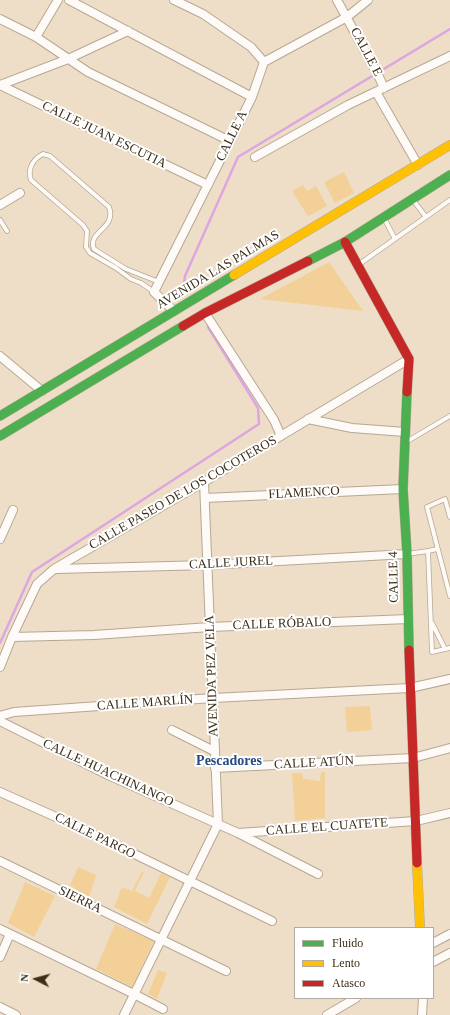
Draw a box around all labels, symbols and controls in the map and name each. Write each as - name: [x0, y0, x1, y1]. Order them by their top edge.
- street label: CALLE E: [347, 25, 385, 79]
- street label: CALLE JUAN ESCUTIA: [39, 98, 169, 172]
- street label: CALLE A: [213, 108, 251, 164]
- street label: AVENIDA LAS PALMAS: [154, 227, 282, 313]
- street label: CALLE PASEO DE LOS COCOTEROS: [86, 433, 280, 553]
- street label: FLAMENCO: [268, 483, 340, 503]
- street label: CALLE 4: [386, 551, 402, 603]
- street label: CALLE JUREL: [189, 553, 273, 573]
- street label: CALLE RÓBALO: [232, 614, 332, 634]
- street label: AVENIDA PEZ VELA: [202, 615, 222, 737]
- street label: CALLE MARLÍN: [96, 692, 194, 714]
- street label: CALLE HUACHINANGO: [40, 736, 176, 810]
- district label: Pescadores: [196, 753, 262, 769]
- street label: CALLE ATÚN: [274, 753, 354, 773]
- street label: CALLE PARGO: [52, 810, 138, 862]
- street label: CALLE EL CUATETE: [266, 815, 388, 839]
- street label: SIERRA: [56, 883, 104, 917]
- legend: [294, 927, 434, 999]
- text: Fluido: [332, 936, 363, 950]
- text: Lento: [332, 956, 360, 970]
- north arrow: [16, 959, 56, 999]
- text: N: [18, 973, 30, 982]
- text: Atasco: [332, 976, 365, 990]

